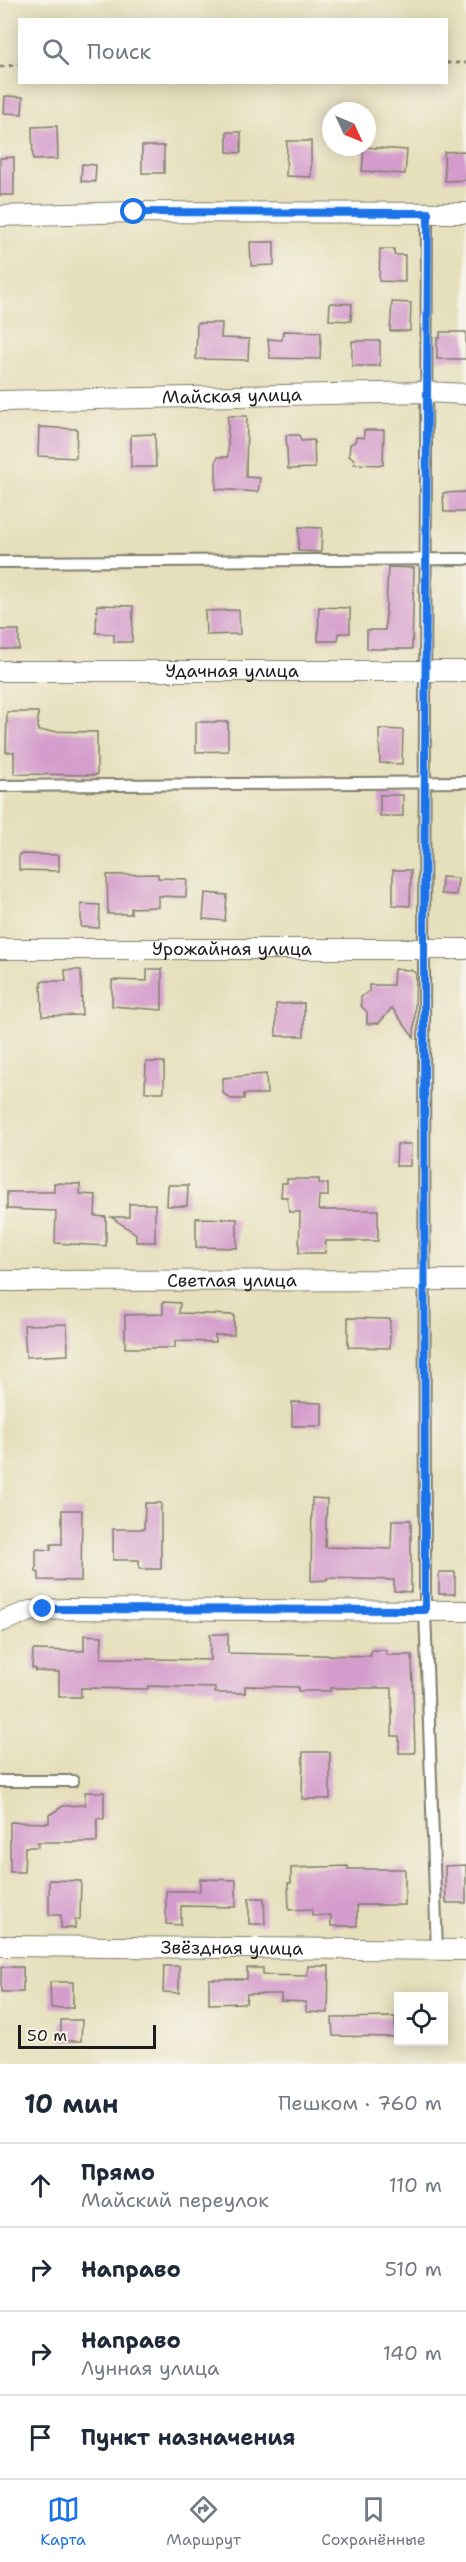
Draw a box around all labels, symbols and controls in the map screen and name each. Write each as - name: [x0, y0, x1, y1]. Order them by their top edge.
- search box: [18, 18, 448, 84]
- icon: search: [39, 35, 72, 68]
- text: Поиск: [87, 37, 151, 66]
- north arrow: [322, 102, 376, 156]
- route start: [120, 198, 146, 224]
- street label: Майская улица: [162, 383, 302, 410]
- street label: Удачная улица: [165, 659, 299, 683]
- street label: Урожайная улица: [152, 937, 312, 961]
- street label: Светлая улица: [167, 1268, 297, 1293]
- route end: [29, 1595, 55, 1621]
- street label: Звёздная улица: [161, 1935, 303, 1961]
- map controls: [394, 1992, 448, 2046]
- button: locate: [394, 1992, 448, 2046]
- scale bar: [18, 2022, 156, 2050]
- text: 50 m: [27, 2025, 67, 2046]
- text: 10 мин: [24, 2086, 118, 2121]
- text: Пешком · 760 m: [278, 2090, 442, 2116]
- text: Прямо: [81, 2158, 155, 2187]
- icon: ahead: [24, 2169, 57, 2202]
- text: 110 m: [388, 2172, 442, 2198]
- text: Майский переулок: [81, 2187, 269, 2213]
- icon: right: [24, 2253, 57, 2286]
- text: Направо: [81, 2255, 181, 2284]
- text: 510 m: [385, 2256, 442, 2282]
- text: Направо: [81, 2326, 181, 2355]
- icon: right: [24, 2337, 57, 2370]
- text: 140 m: [383, 2340, 442, 2366]
- text: Лунная улица: [81, 2355, 219, 2381]
- icon: arrive: [24, 2421, 57, 2454]
- text: Пункт назначения: [81, 2423, 295, 2452]
- tab: Карта: [40, 2493, 86, 2550]
- tab: Маршрут: [166, 2493, 241, 2550]
- tab: Сохранённые: [321, 2493, 426, 2550]

